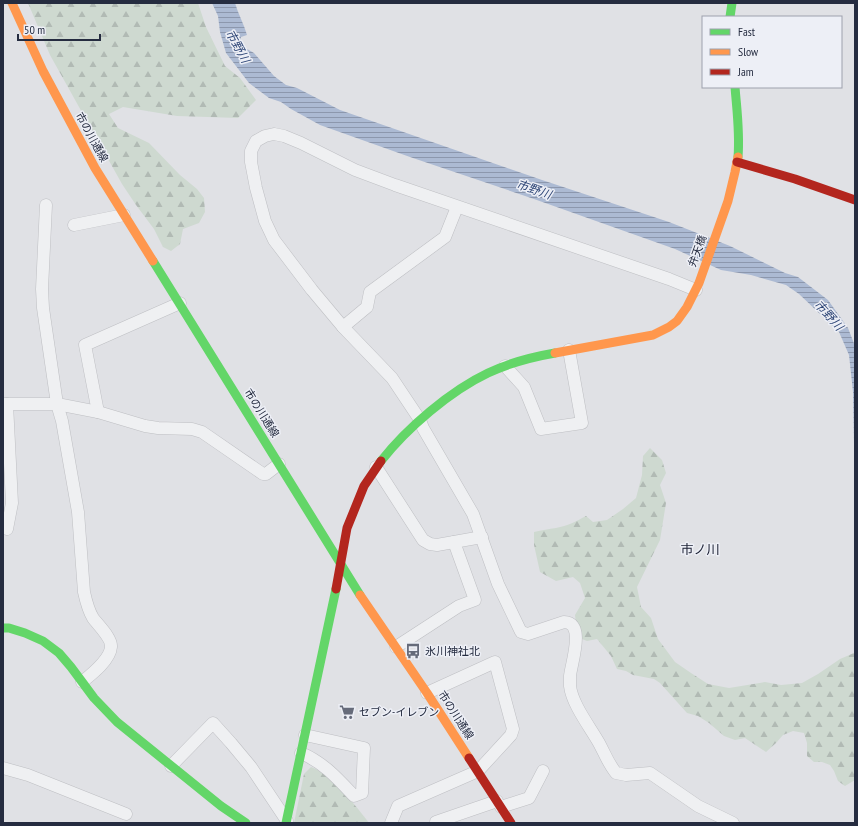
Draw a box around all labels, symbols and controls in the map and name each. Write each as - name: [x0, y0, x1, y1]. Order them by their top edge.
- scale bar: [18, 16, 100, 42]
- legend: [702, 16, 842, 88]
- text: 50 m: [24, 22, 45, 37]
- text: Fast: [738, 24, 756, 39]
- water label: 市野川: [223, 27, 254, 67]
- text: Slow: [738, 44, 759, 59]
- text: Jam: [737, 64, 754, 79]
- street label: 市の川通線: [73, 110, 111, 164]
- water label: 市野川: [515, 176, 555, 203]
- street label: 弁天橋: [685, 233, 709, 269]
- water label: 市野川: [811, 297, 848, 335]
- street label: 市の川通線: [241, 386, 283, 440]
- district label: 市ノ川: [680, 541, 720, 558]
- bus stop icon: 氷川神社北: [404, 642, 422, 660]
- place label: 氷川神社北: [425, 644, 480, 658]
- street label: 市の川通線: [435, 688, 477, 742]
- supermarket icon: セブン-イレブン: [338, 703, 356, 721]
- place label: セブン-イレブン: [359, 705, 439, 719]

